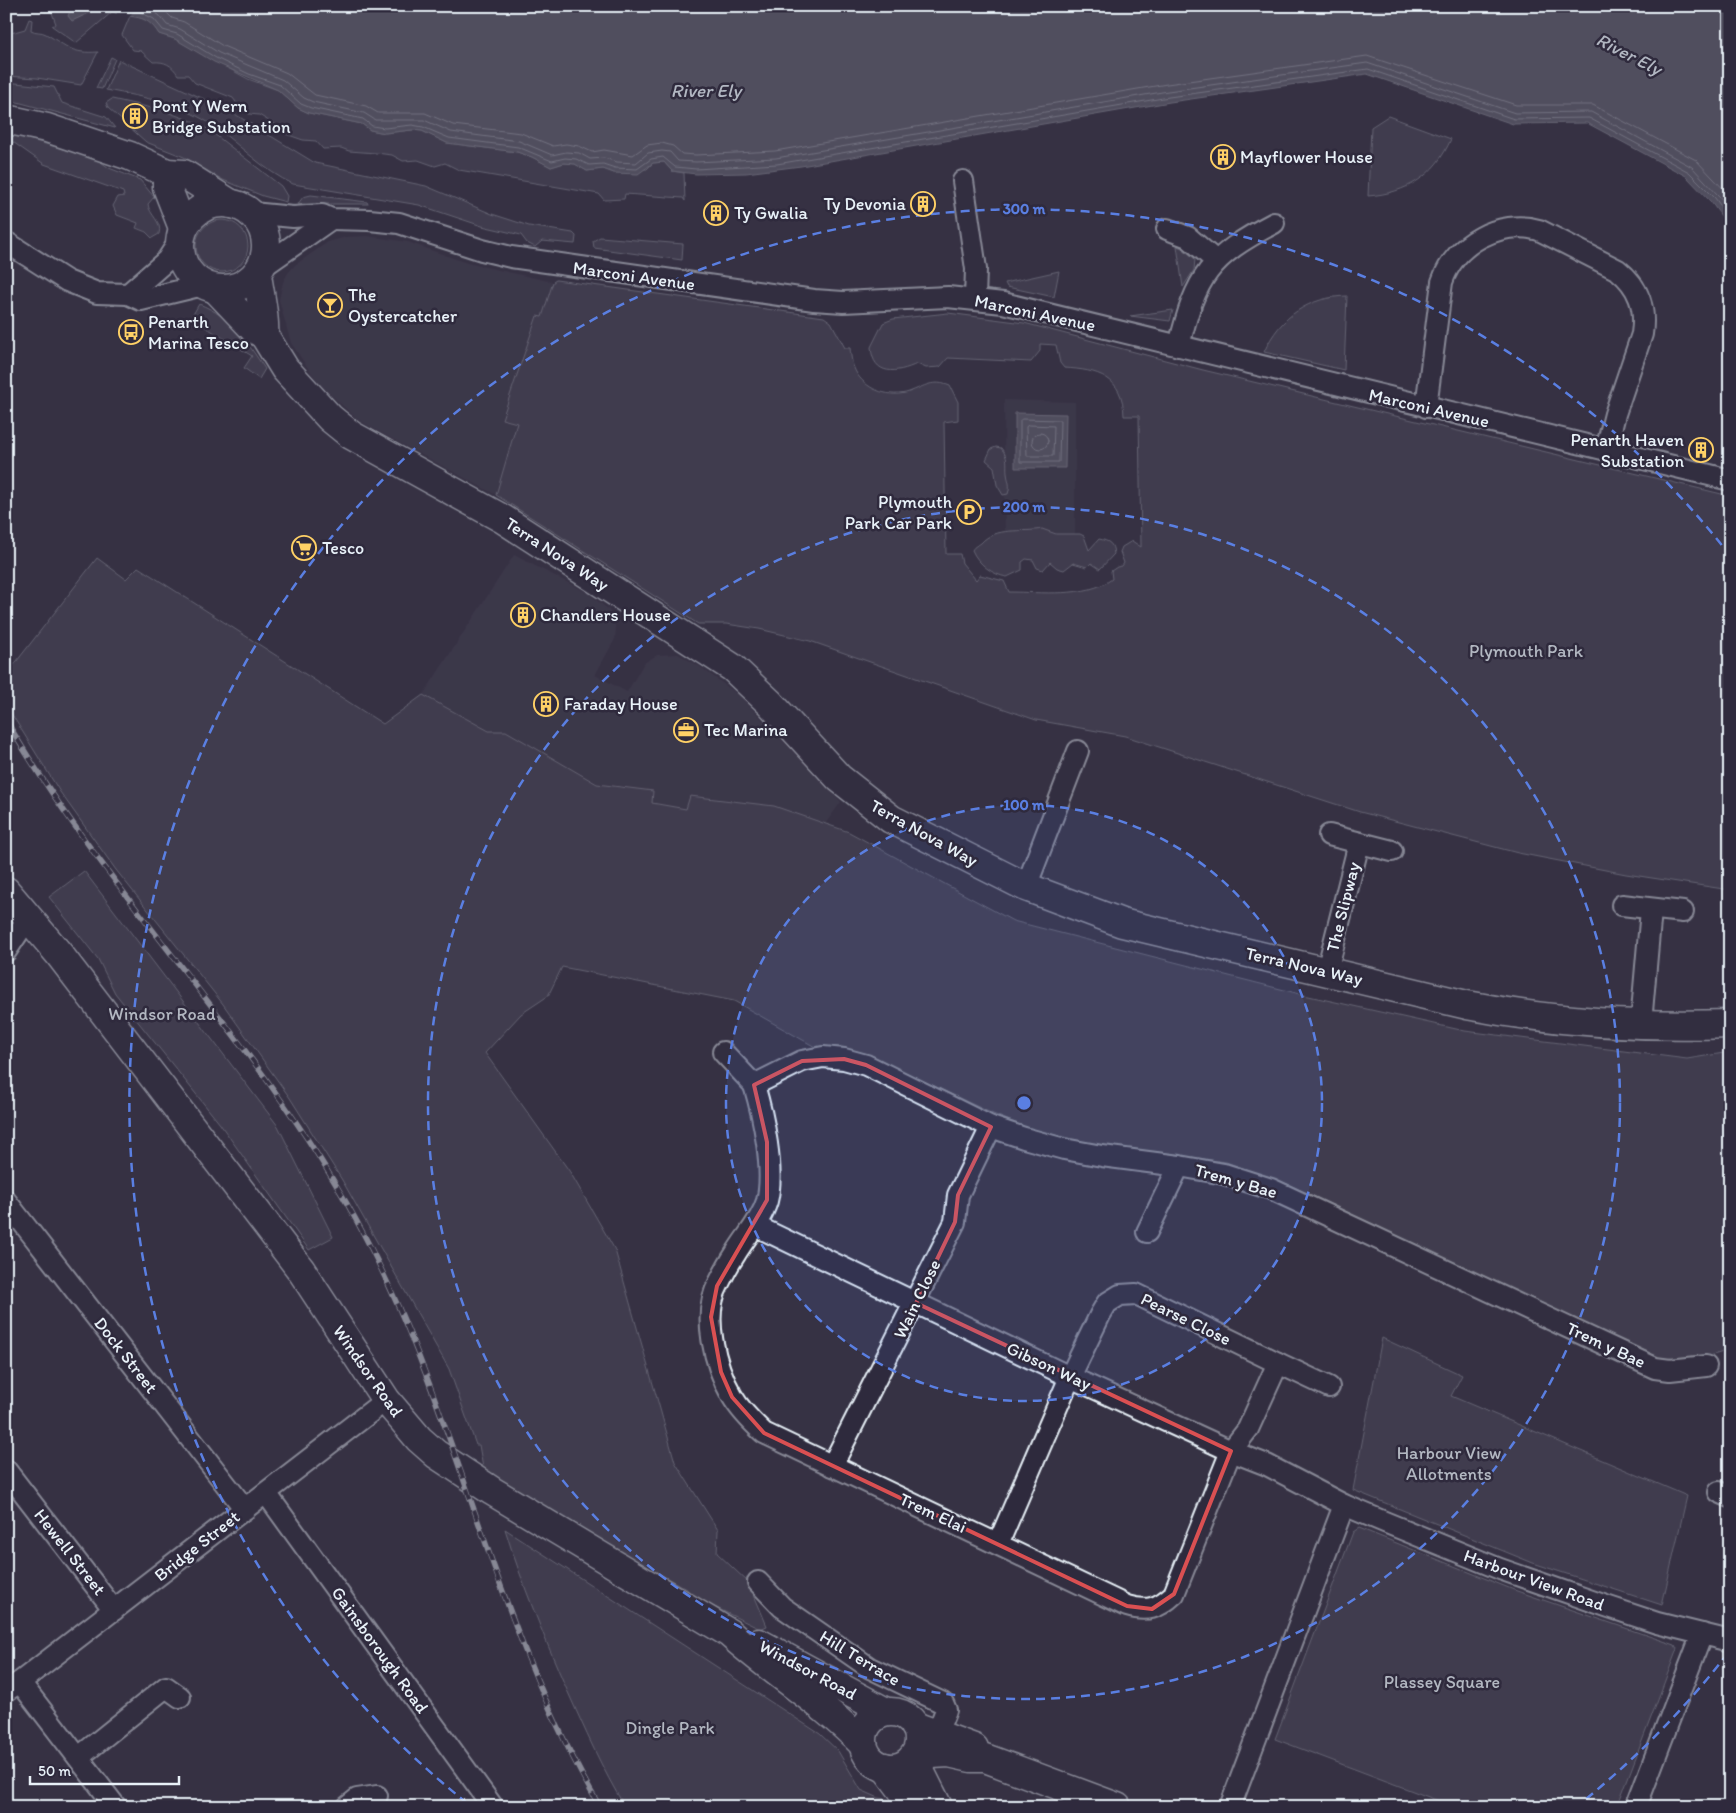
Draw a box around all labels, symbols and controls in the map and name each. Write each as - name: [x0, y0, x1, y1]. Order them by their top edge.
- water label: River Ely: [1592, 28, 1667, 81]
- water label: River Ely: [671, 79, 743, 102]
- place label: Pont Y Wern Bridge Substation: [152, 95, 291, 138]
- building icon: Pont Y Wern Bridge Substation: [122, 103, 148, 129]
- building icon: Mayflower House: [1210, 144, 1236, 170]
- place label: Mayflower House: [1240, 146, 1373, 168]
- building icon: Ty Devonia: [910, 191, 936, 217]
- place label: Ty Devonia: [824, 193, 907, 215]
- building icon: Ty Gwalia: [703, 200, 729, 226]
- text: 300 m: [1003, 200, 1046, 218]
- place label: Ty Gwalia: [734, 202, 809, 224]
- street label: Marconi Avenue: [572, 257, 696, 295]
- place label: The Oystercatcher: [348, 284, 458, 327]
- street label: Marconi Avenue: [972, 289, 1098, 337]
- bar icon: The Oystercatcher: [317, 292, 343, 318]
- place label: Penarth Marina Tesco: [148, 311, 249, 354]
- bus stop icon: Penarth Marina Tesco: [118, 319, 144, 345]
- street label: Marconi Avenue: [1367, 383, 1491, 433]
- place label: Penarth Haven Substation: [1570, 429, 1684, 472]
- building icon: Penarth Haven Substation: [1688, 437, 1714, 463]
- place label: Plymouth Park Car Park: [845, 491, 952, 534]
- text: 200 m: [1003, 498, 1046, 516]
- parking icon: Plymouth Park Car Park: [956, 499, 982, 525]
- street label: Terra Nova Way: [501, 512, 614, 596]
- supermarket icon: Tesco: [291, 535, 317, 561]
- place label: Tesco: [322, 537, 364, 559]
- building icon: Chandlers House: [510, 602, 536, 628]
- place label: Chandlers House: [540, 604, 671, 626]
- park label: Plymouth Park: [1469, 640, 1584, 662]
- building icon: Faraday House: [533, 691, 559, 717]
- place label: Faraday House: [564, 693, 678, 715]
- office icon: Tec Marina: [673, 717, 699, 743]
- place label: Tec Marina: [704, 719, 788, 741]
- street label: Terra Nova Way: [866, 794, 982, 872]
- text: 100 m: [1003, 796, 1045, 814]
- street label: The Slipway: [1321, 859, 1365, 954]
- street label: Terra Nova Way: [1243, 942, 1365, 990]
- park label: Windsor Road: [108, 1003, 216, 1025]
- centre of rings: [1015, 1094, 1033, 1112]
- street label: Trem y Bae: [1192, 1159, 1280, 1203]
- street label: Wain Close: [888, 1256, 946, 1342]
- street label: Pearse Close: [1137, 1288, 1235, 1350]
- street label: Dock Street: [89, 1312, 163, 1398]
- street label: Trem y Bae: [1563, 1317, 1649, 1373]
- street label: Windsor Road: [328, 1321, 408, 1422]
- street label: Gibson Way: [1003, 1337, 1095, 1395]
- park label: Harbour View Allotments: [1397, 1442, 1501, 1485]
- street label: Trem Elai: [896, 1488, 970, 1538]
- street label: Hewell Street: [29, 1504, 111, 1600]
- street label: Bridge Street: [150, 1506, 244, 1586]
- street label: Harbour View Road: [1461, 1544, 1608, 1616]
- street label: Gainsborough Road: [327, 1582, 433, 1718]
- street label: Hill Terrace: [816, 1625, 904, 1691]
- street label: Windsor Road: [755, 1635, 861, 1705]
- park label: Plassey Square: [1384, 1671, 1500, 1693]
- park label: Dingle Park: [625, 1717, 715, 1739]
- scale bar: [30, 1753, 179, 1785]
- text: 50 m: [38, 1762, 71, 1780]

